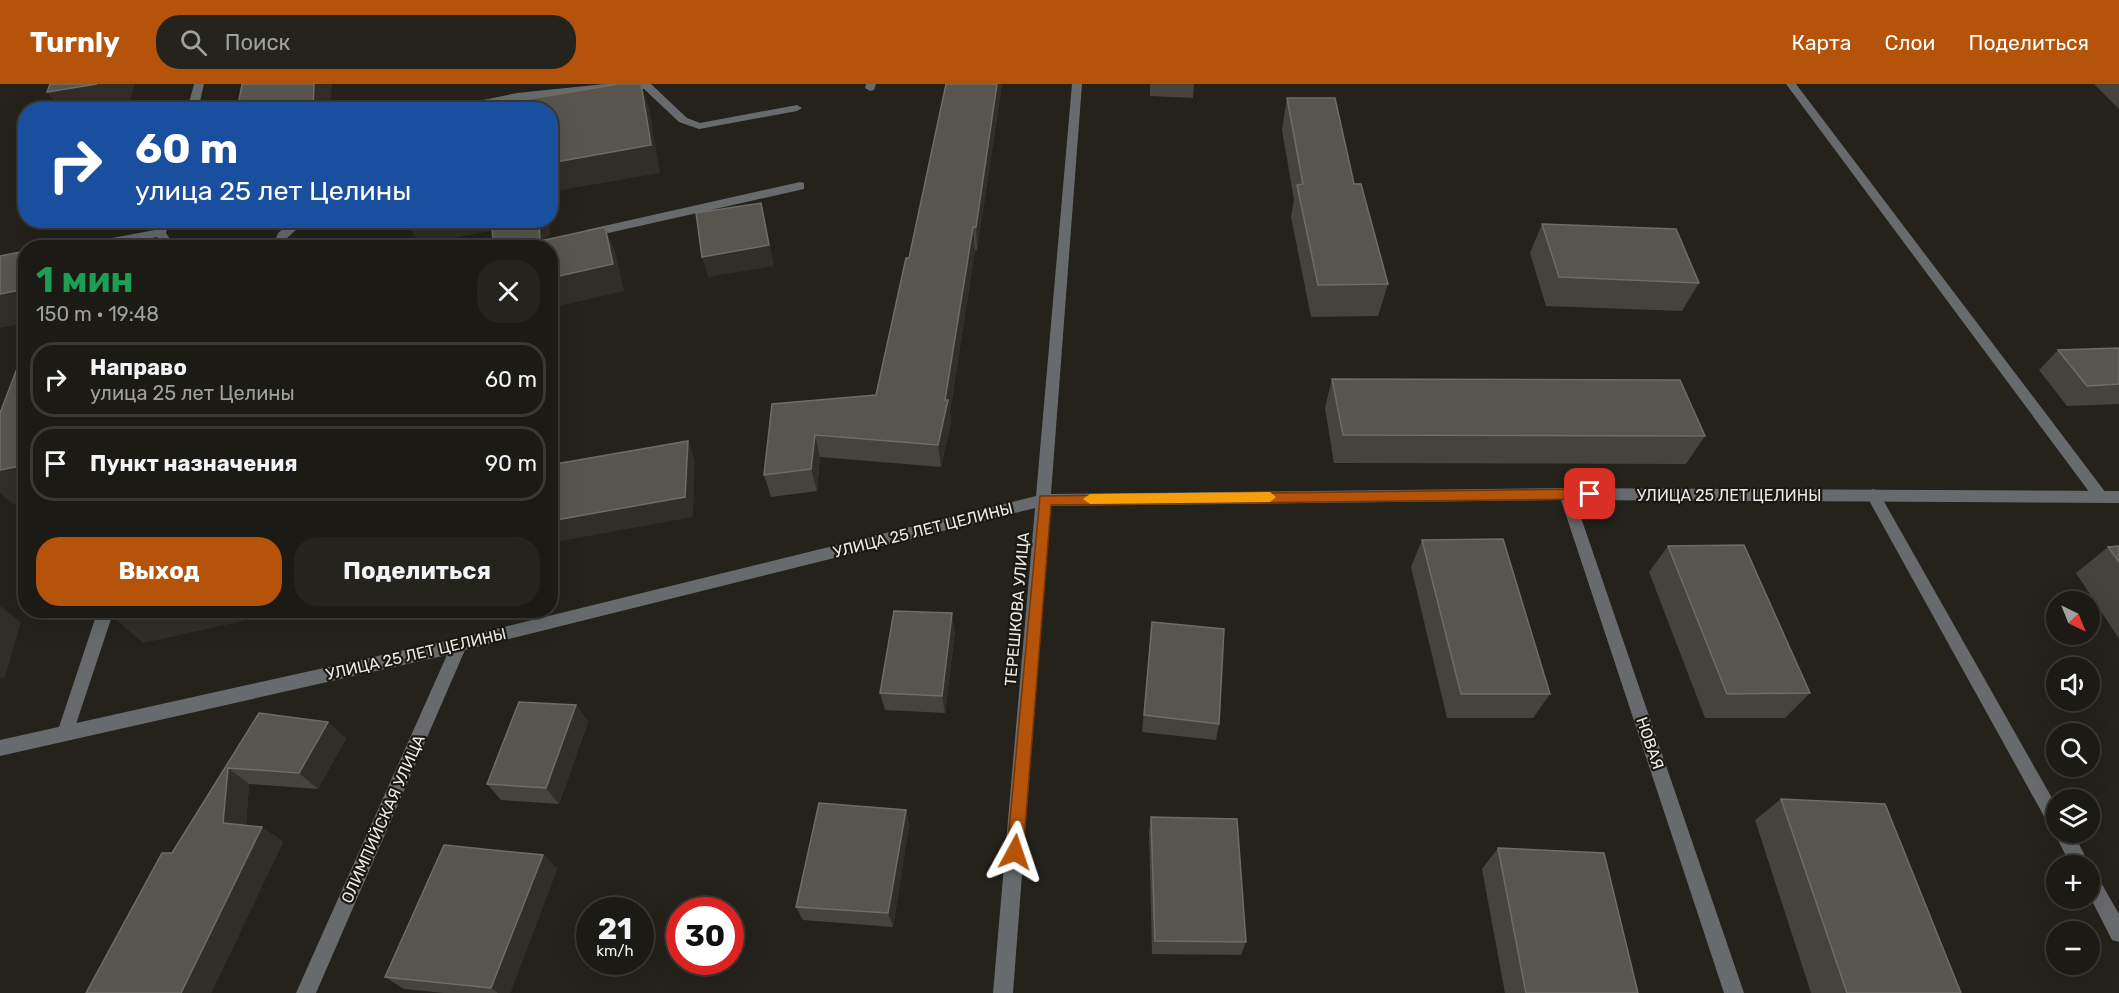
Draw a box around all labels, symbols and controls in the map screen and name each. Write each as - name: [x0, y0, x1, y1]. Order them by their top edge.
- search box: [156, 15, 576, 69]
- text: Turnly: [30, 26, 120, 59]
- icon: search: [177, 26, 210, 59]
- text: Поиск: [225, 29, 290, 56]
- text: Карта: [1791, 30, 1851, 55]
- text: Слои: [1884, 30, 1935, 55]
- text: Поделиться: [1968, 30, 2089, 55]
- text: 60 m: [135, 124, 238, 174]
- icon: right: [36, 126, 114, 204]
- text: улица 25 лет Целины: [135, 175, 411, 207]
- text: 1 мин: [36, 258, 134, 301]
- button: close: [477, 260, 540, 323]
- text: 150 m · 19:48: [36, 302, 159, 326]
- text: Направо: [90, 354, 187, 381]
- icon: right: [39, 363, 72, 396]
- text: 60 m: [485, 366, 537, 393]
- text: улица 25 лет Целины: [90, 381, 295, 405]
- icon: arrive: [39, 447, 72, 480]
- text: Пункт назначения: [90, 450, 298, 477]
- text: 90 m: [485, 450, 537, 477]
- pin: [1564, 468, 1615, 519]
- icon: arrive: [1573, 477, 1606, 510]
- street label: УЛИЦА 25 ЛЕТ ЦЕЛИНЫ: [1637, 486, 1821, 505]
- street label: УЛИЦА 25 ЛЕТ ЦЕЛИНЫ: [831, 498, 1015, 562]
- street label: ТЕРЕШКОВА УЛИЦА: [1001, 531, 1033, 687]
- button: Выход: [36, 537, 282, 606]
- button: Поделиться: [294, 537, 540, 606]
- north arrow: [2046, 591, 2100, 645]
- map controls: [2046, 591, 2100, 975]
- street label: УЛИЦА 25 ЛЕТ ЦЕЛИНЫ: [324, 624, 508, 684]
- button: sound: [2046, 657, 2100, 711]
- street label: НОВАЯ: [1632, 714, 1668, 772]
- button: search: [2046, 723, 2100, 777]
- street label: ОЛИМПИЙСКАЯ УЛИЦА: [337, 732, 429, 906]
- button: layers: [2046, 789, 2100, 843]
- position arrow: [983, 820, 1047, 884]
- button: +: [2046, 855, 2100, 909]
- speed limit sign: 30: [666, 897, 744, 975]
- text: 21: [598, 911, 632, 947]
- button: −: [2046, 921, 2100, 975]
- text: km/h: [596, 942, 634, 960]

